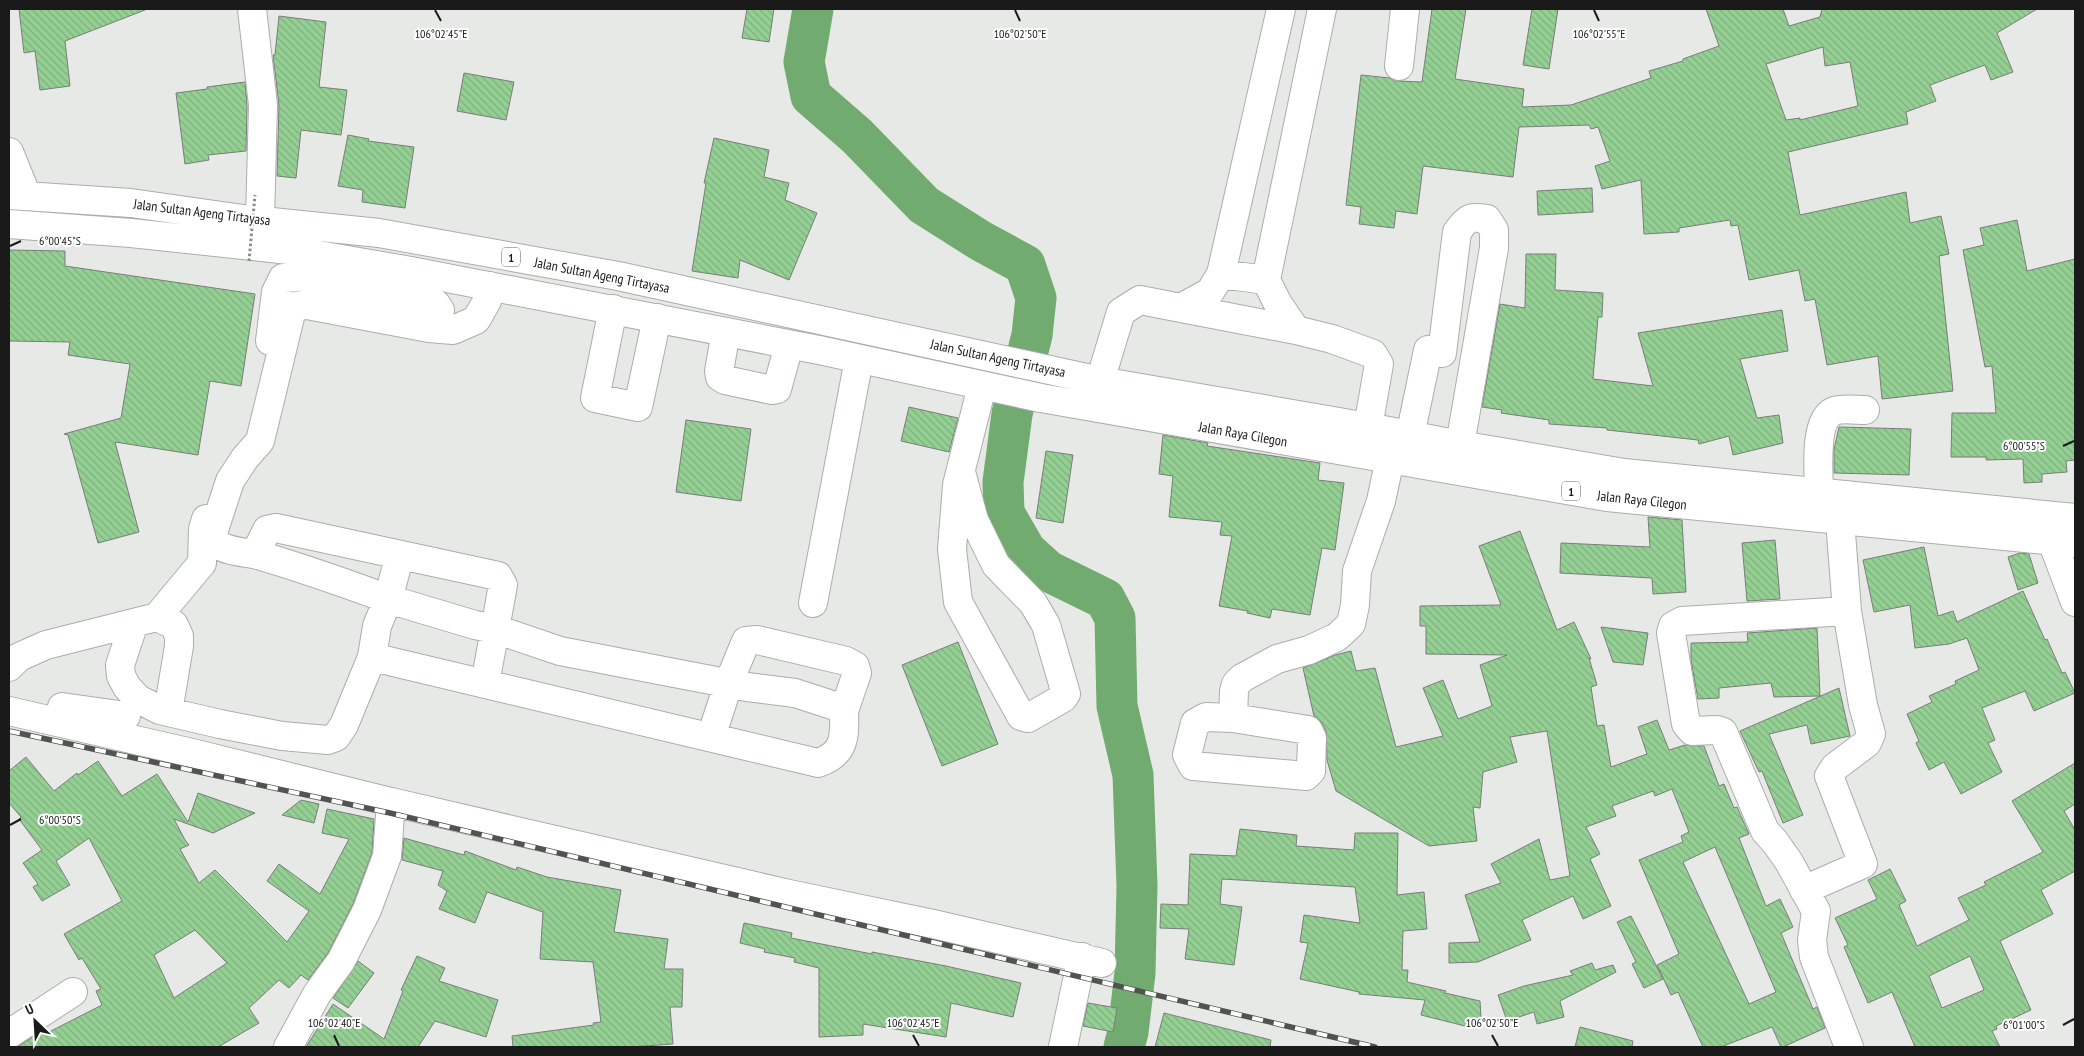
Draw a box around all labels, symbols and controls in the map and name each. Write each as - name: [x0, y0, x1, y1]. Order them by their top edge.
- text: 106°02'45"E: [415, 26, 467, 41]
- text: 106°02'50"E: [994, 26, 1046, 41]
- text: 106°02'55"E: [1573, 26, 1625, 41]
- street label: Jalan Sultan Ageng Tirtayasa: [132, 195, 271, 229]
- text: 6°00'45"S: [39, 233, 81, 248]
- road number: 1: [502, 248, 520, 266]
- street label: Jalan Sultan Ageng Tirtayasa: [532, 253, 671, 297]
- street label: Jalan Sultan Ageng Tirtayasa: [928, 335, 1067, 381]
- street label: Jalan Raya Cilegon: [1196, 417, 1289, 451]
- text: 6°00'55"S: [2003, 438, 2045, 453]
- road number: 1: [1562, 482, 1580, 501]
- street label: Jalan Raya Cilegon: [1595, 486, 1688, 514]
- text: 6°00'50"S: [39, 812, 81, 827]
- north arrow: [10, 996, 60, 1046]
- text: U: [22, 1000, 37, 1019]
- text: 106°02'40"E: [308, 1015, 360, 1030]
- text: 106°02'45"E: [887, 1015, 939, 1030]
- text: 106°02'50"E: [1466, 1015, 1518, 1030]
- text: 6°01'00"S: [2003, 1017, 2045, 1032]

